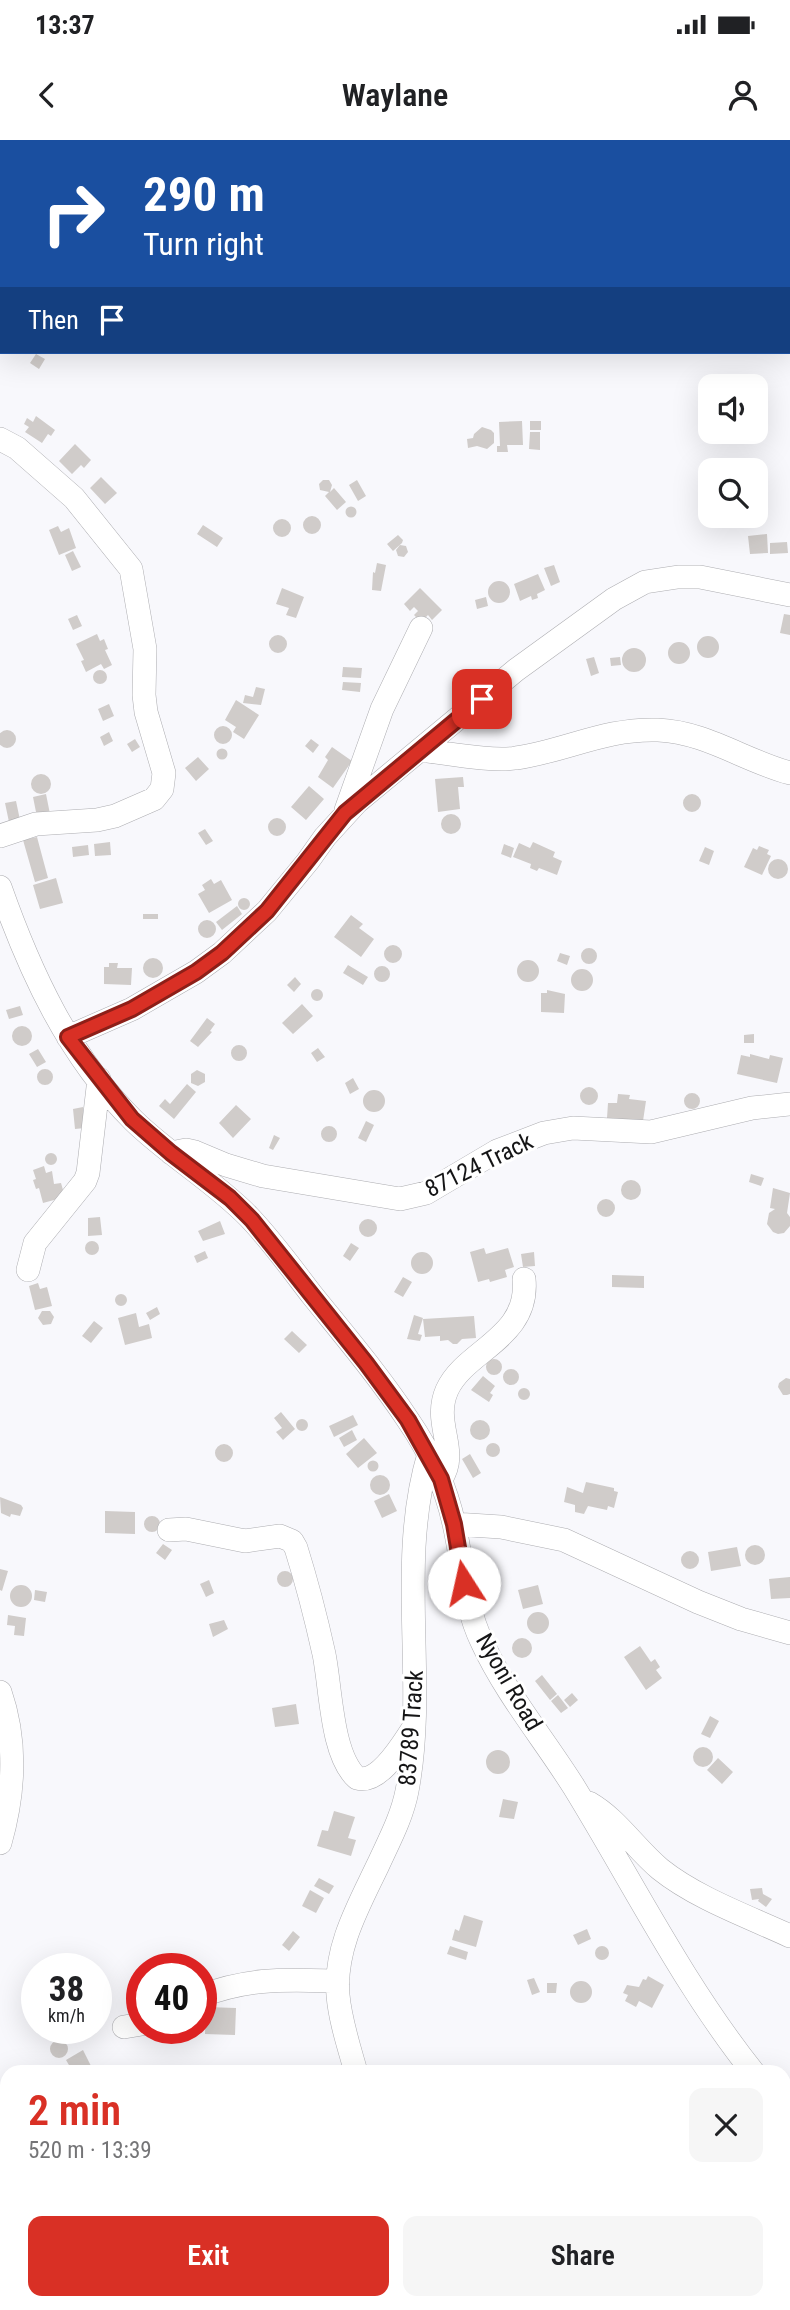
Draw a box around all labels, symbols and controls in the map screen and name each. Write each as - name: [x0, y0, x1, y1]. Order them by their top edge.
- text: 13:37: [35, 10, 95, 40]
- icon: back: [28, 76, 66, 114]
- text: Waylane: [342, 76, 448, 114]
- icon: person: [724, 76, 762, 114]
- text: 290 m: [143, 166, 265, 223]
- icon: right: [28, 168, 119, 259]
- text: Turn right: [143, 225, 264, 263]
- icon: arrive: [93, 301, 131, 339]
- text: Then: [28, 305, 79, 335]
- map controls: [698, 374, 768, 528]
- button: sound: [698, 374, 768, 444]
- button: search: [698, 458, 768, 528]
- pin: [452, 669, 512, 729]
- icon: arrive: [463, 680, 501, 718]
- street label: 87124 Track: [421, 1127, 537, 1203]
- position arrow: [427, 1546, 501, 1620]
- street label: Nyoni Road: [470, 1628, 548, 1736]
- street label: 83789 Track: [393, 1669, 429, 1787]
- speed limit sign: 40: [126, 1953, 217, 2044]
- text: 38: [49, 1969, 84, 2010]
- text: km/h: [48, 2005, 85, 2026]
- text: 2 min: [28, 2086, 121, 2135]
- button: close: [689, 2088, 763, 2162]
- text: 520 m · 13:39: [28, 2137, 152, 2164]
- button: Exit: [28, 2216, 389, 2296]
- button: Share: [403, 2216, 763, 2296]

